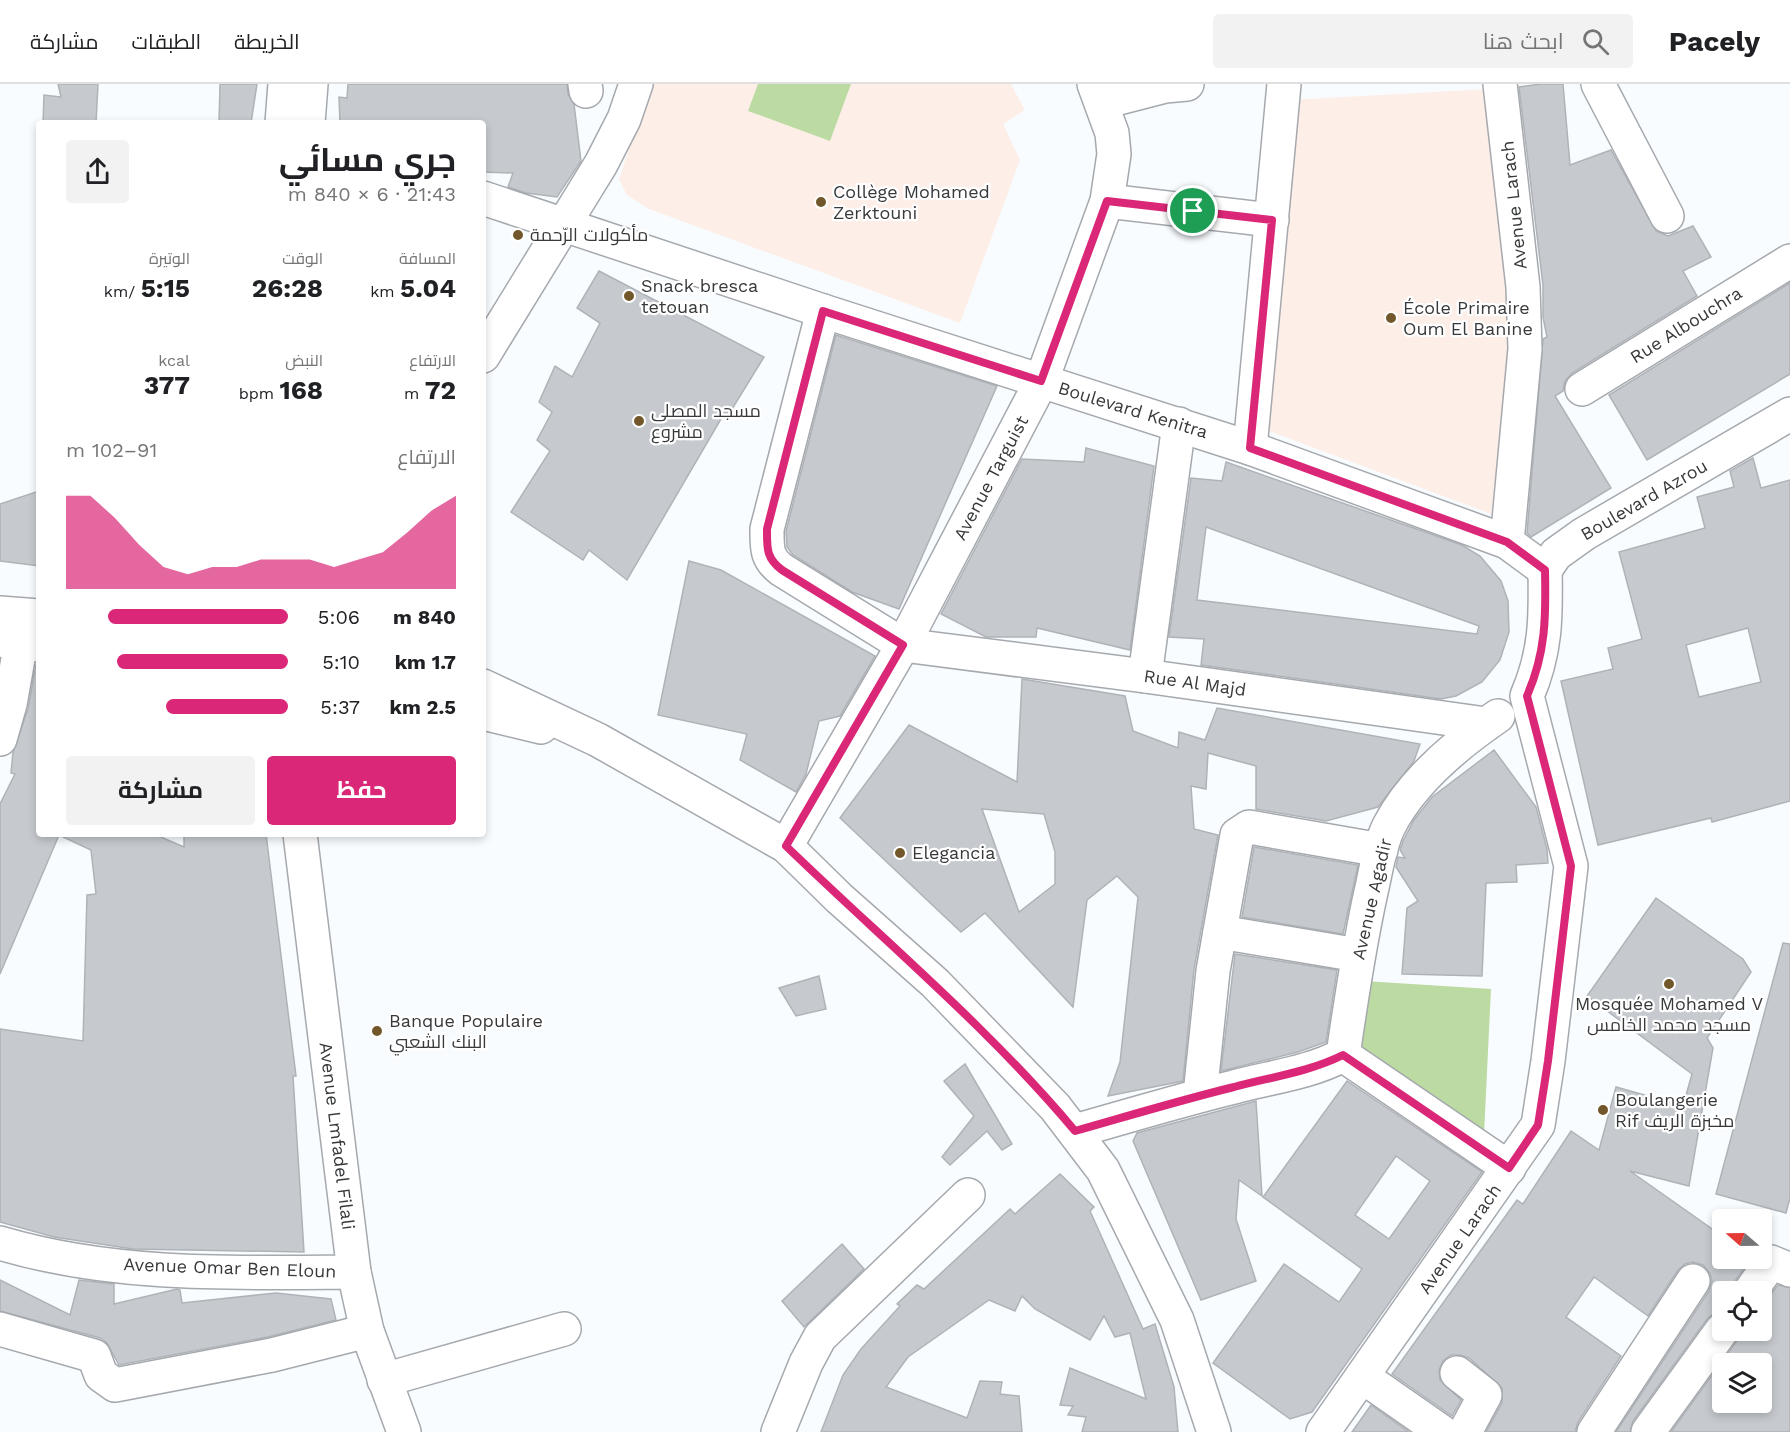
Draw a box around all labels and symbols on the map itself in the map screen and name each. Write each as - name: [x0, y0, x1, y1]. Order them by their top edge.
- street label: Avenue Larach: [1496, 140, 1531, 270]
- place label: Collège Mohamed Zerktouni: [833, 181, 990, 223]
- pin: [1167, 185, 1218, 236]
- marker: Collège Mohamed Zerktouni: [814, 195, 828, 209]
- place label: مأكولات الرّحمة: [530, 224, 648, 246]
- marker: مأكولات الرّحمة: [511, 228, 525, 242]
- place label: Snack bresca tetouan: [641, 275, 758, 317]
- street label: Rue Albouchra: [1626, 282, 1745, 367]
- marker: Snack bresca tetouan: [622, 289, 636, 303]
- place label: École Primaire Oum El Banine: [1403, 297, 1533, 339]
- marker: École Primaire Oum El Banine: [1384, 311, 1398, 325]
- street label: Boulevard Kenitra: [1056, 377, 1210, 442]
- place label: مسجد المصلى مشروع: [651, 400, 761, 444]
- street label: Avenue Targuist: [949, 412, 1032, 544]
- marker: مسجد المصلى مشروع: [632, 414, 646, 428]
- street label: Boulevard Azrou: [1577, 455, 1711, 544]
- street label: Rue Al Majd: [1143, 665, 1248, 700]
- street label: Avenue Agadir: [1347, 836, 1396, 962]
- place label: Elegancia: [912, 842, 995, 863]
- marker: Elegancia: [893, 846, 907, 860]
- marker: Mosquée Mohamed V مسجد محمد الخامس: [1662, 977, 1676, 991]
- place label: Mosquée Mohamed V مسجد محمد الخامس: [1575, 993, 1763, 1036]
- place label: Banque Populaire البنك الشعبي: [389, 1010, 543, 1056]
- marker: Banque Populaire البنك الشعبي: [370, 1024, 384, 1038]
- street label: Avenue Lmfadel Filali: [316, 1041, 359, 1231]
- place label: Boulangerie Rif مخبزة الريف: [1615, 1089, 1734, 1132]
- marker: Boulangerie Rif مخبزة الريف: [1596, 1103, 1610, 1117]
- street label: Avenue Larach: [1414, 1180, 1505, 1298]
- north arrow: [1712, 1209, 1772, 1269]
- street label: Avenue Omar Ben Eloun: [123, 1253, 337, 1282]

